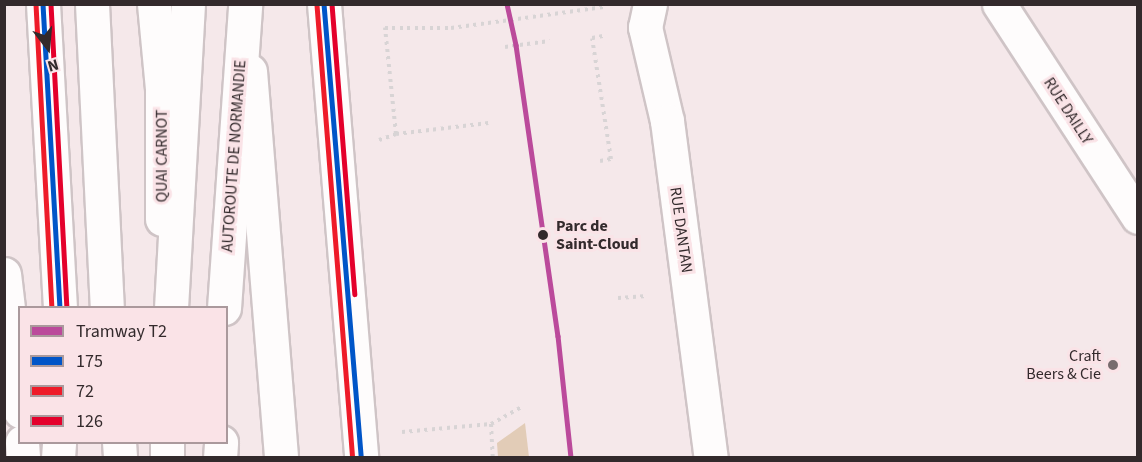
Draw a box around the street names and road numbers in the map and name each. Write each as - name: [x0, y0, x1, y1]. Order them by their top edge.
- street label: AUTOROUTE DE NORMANDIE: [218, 59, 250, 253]
- street label: RUE DAILLY: [1039, 74, 1097, 148]
- street label: QUAI CARNOT: [152, 110, 172, 202]
- street label: RUE DANTAN: [665, 186, 697, 274]

